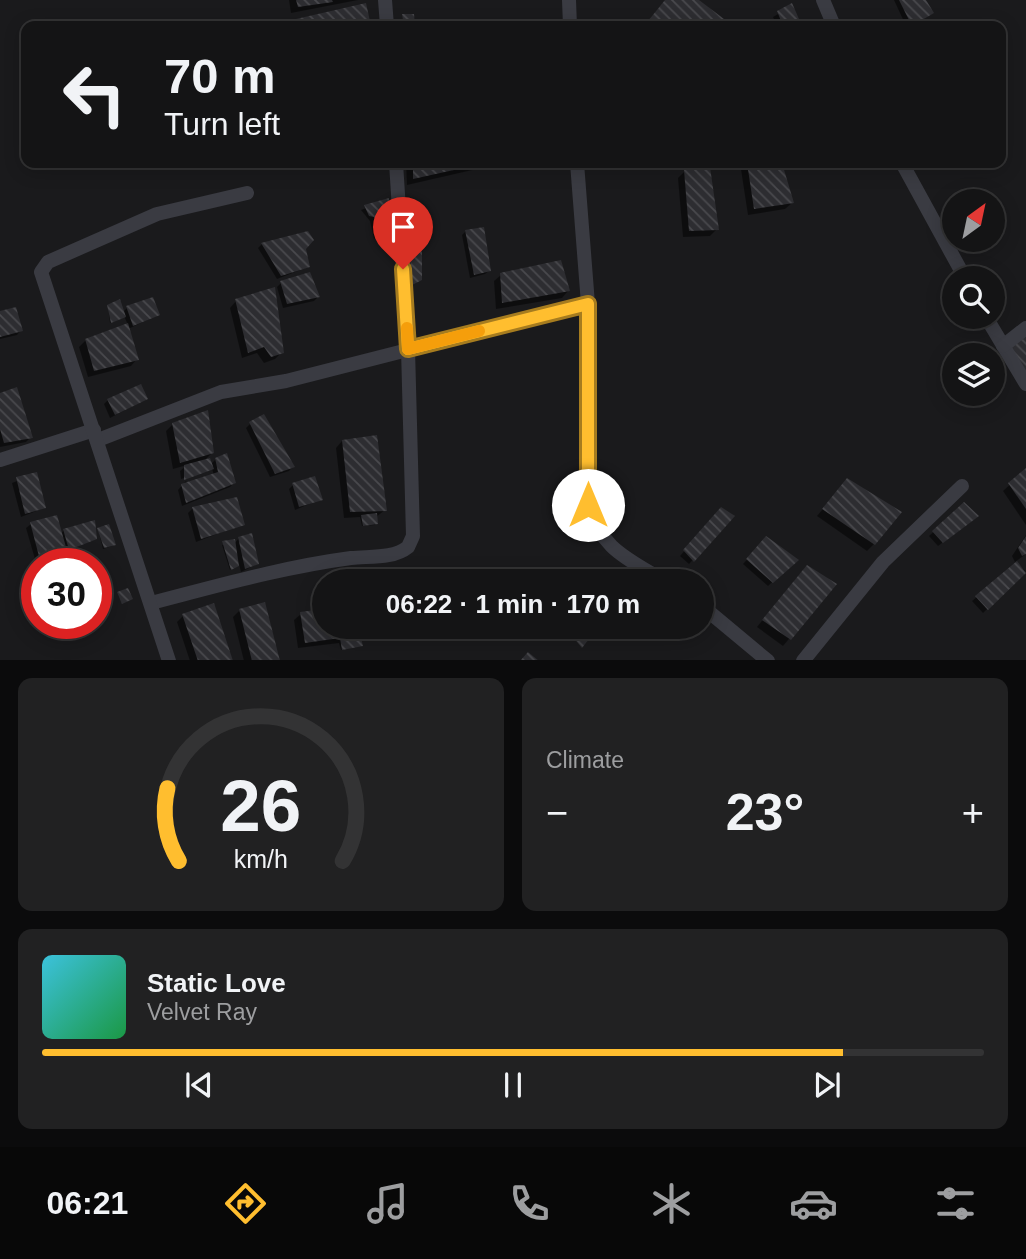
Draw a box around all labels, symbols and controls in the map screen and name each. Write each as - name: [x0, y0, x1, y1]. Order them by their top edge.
- icon: left: [49, 49, 140, 140]
- text: 70 m: [164, 49, 276, 103]
- text: Turn left: [164, 106, 280, 142]
- north arrow: [942, 189, 1004, 252]
- map controls: [942, 189, 1005, 406]
- pin: [373, 197, 433, 269]
- icon: arrive: [384, 208, 422, 246]
- button: search: [942, 266, 1005, 329]
- button: layers: [942, 343, 1005, 406]
- position arrow: [551, 468, 625, 542]
- speed limit sign: 30: [21, 548, 112, 639]
- text: 06:22 · 1 min · 170 m: [386, 589, 640, 619]
- text: Climate: [546, 747, 624, 773]
- text: 26: [221, 765, 301, 846]
- text: 23°: [726, 783, 804, 841]
- text: −: [546, 792, 568, 834]
- text: +: [962, 792, 984, 834]
- text: km/h: [234, 844, 288, 872]
- text: Static Love: [147, 968, 286, 998]
- text: Velvet Ray: [147, 999, 257, 1025]
- icon: previous: [180, 1066, 218, 1104]
- icon: pause: [494, 1066, 532, 1104]
- icon: next: [808, 1066, 846, 1104]
- icon: directions: [221, 1179, 270, 1228]
- icon: music: [363, 1179, 412, 1228]
- icon: phone: [505, 1179, 554, 1228]
- icon: climate: [647, 1179, 696, 1228]
- icon: car: [789, 1179, 838, 1228]
- icon: filters: [931, 1179, 980, 1228]
- text: 06:21: [46, 1185, 128, 1221]

